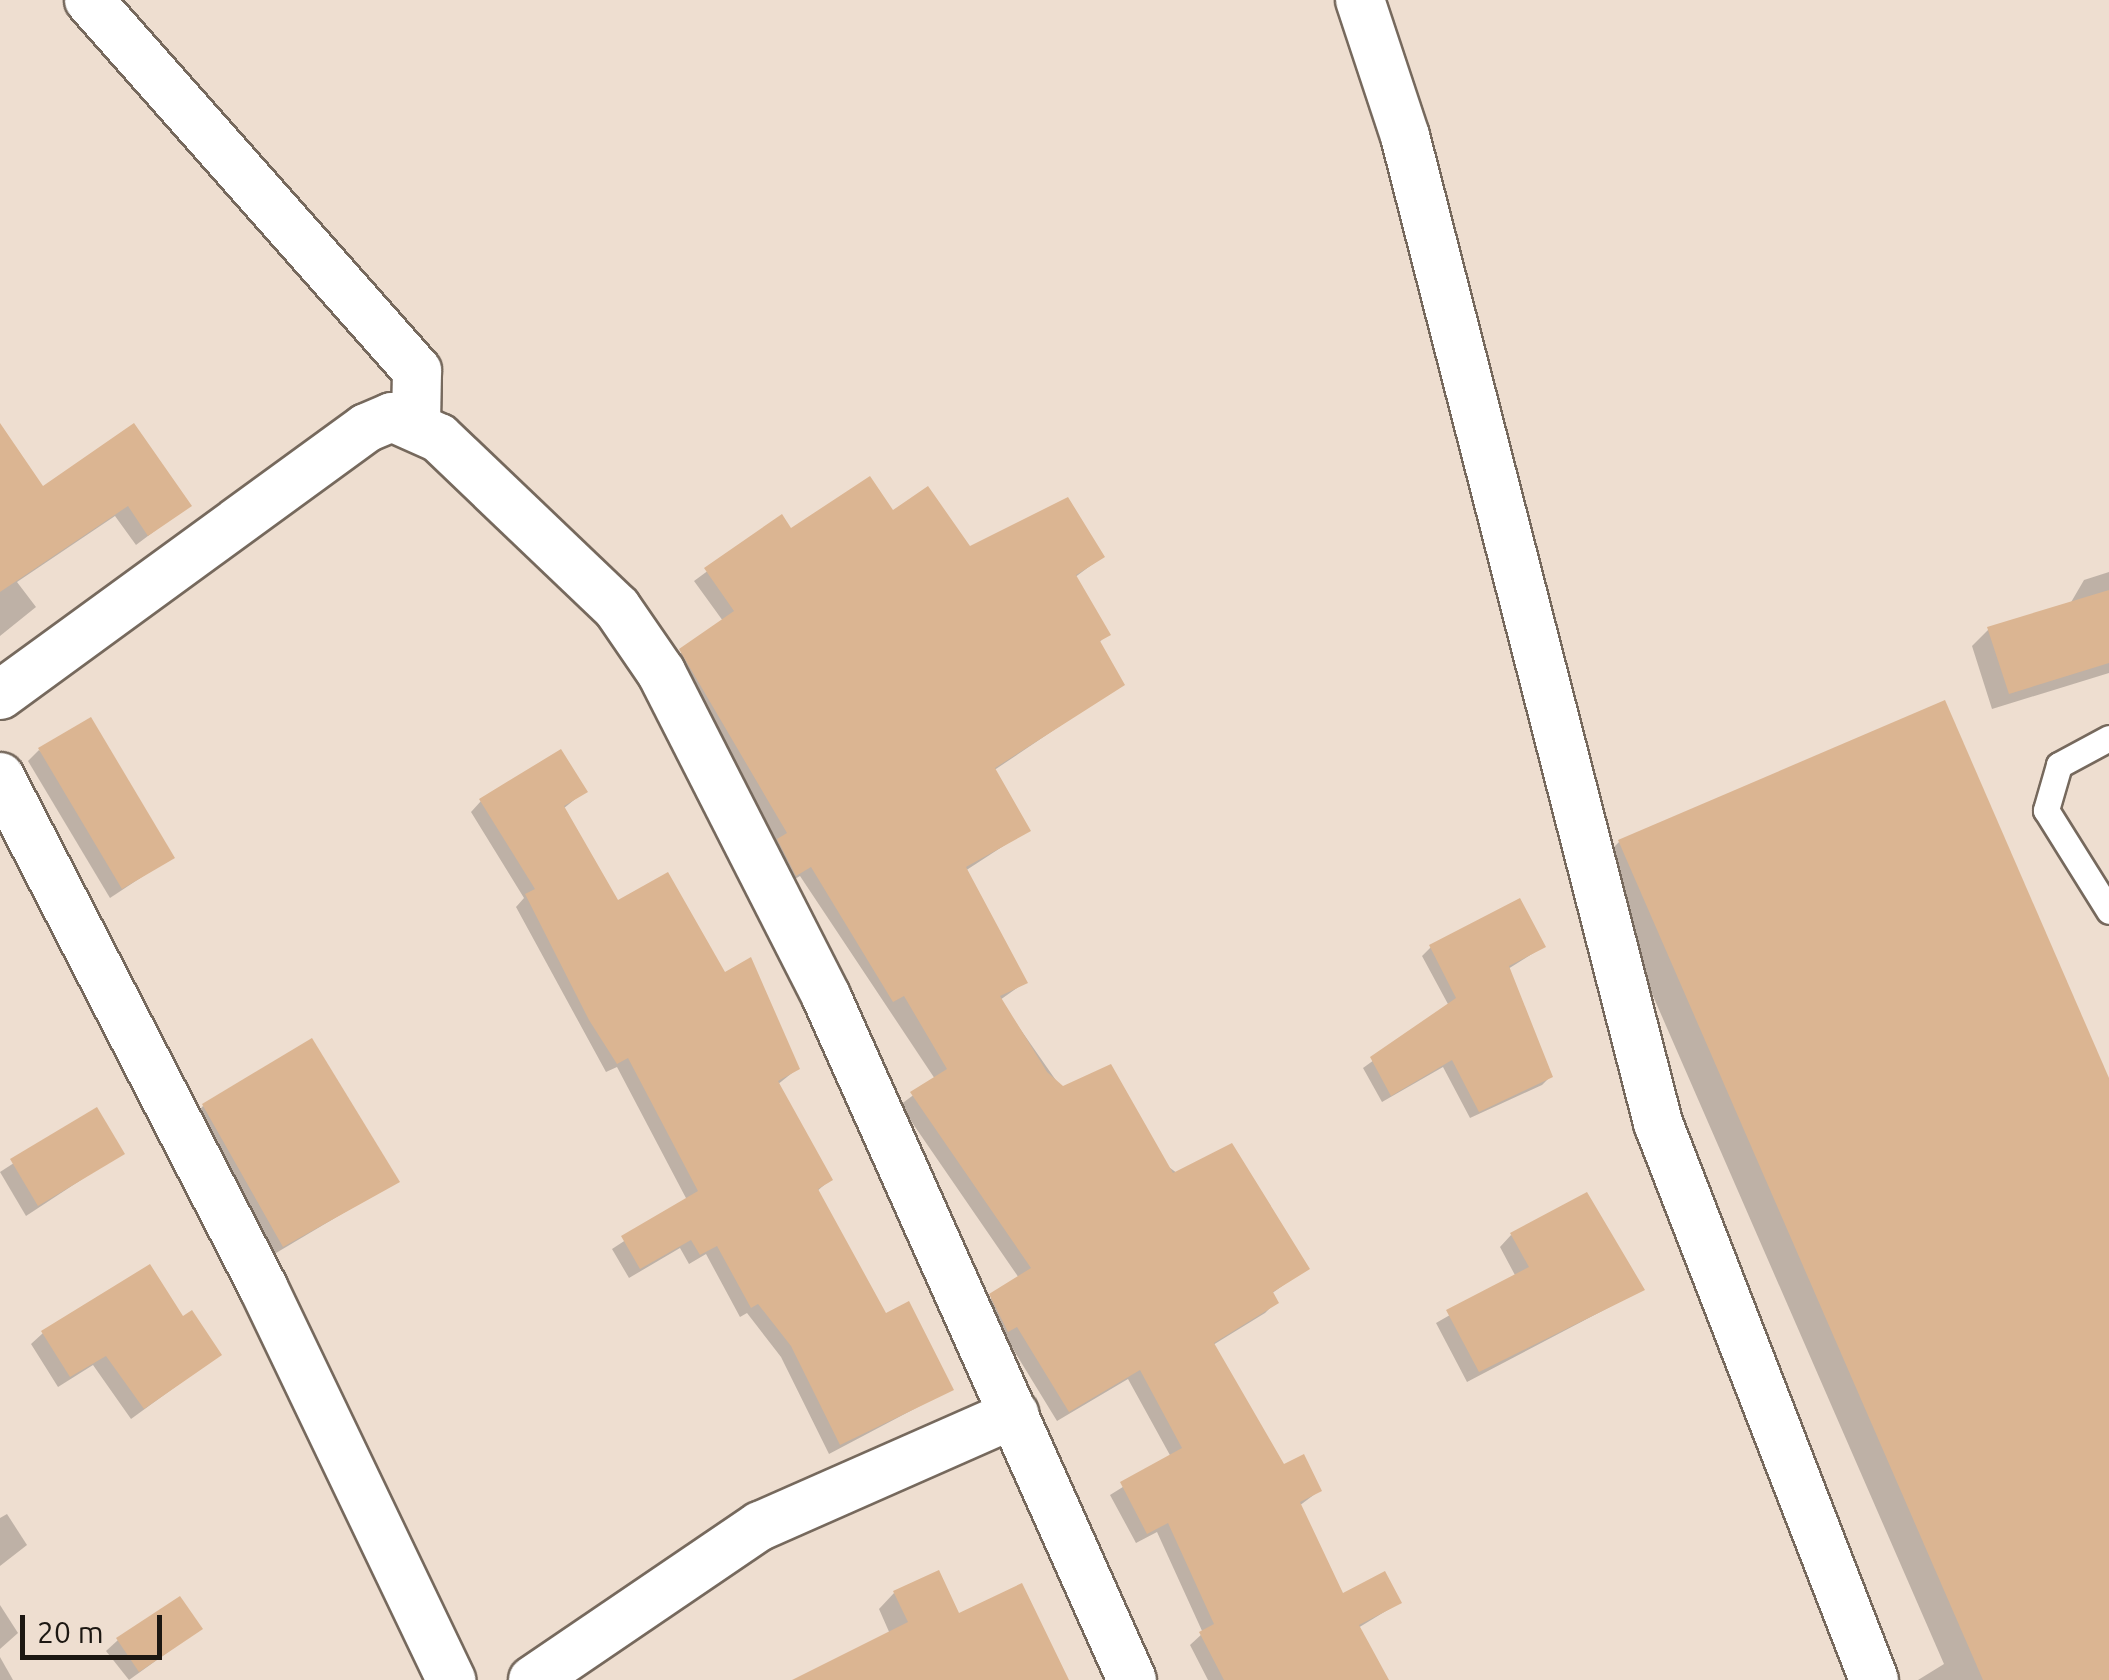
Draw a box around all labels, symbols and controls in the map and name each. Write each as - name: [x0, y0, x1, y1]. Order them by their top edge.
- scale bar: [25, 1595, 168, 1657]
- text: 20 m: [37, 1615, 104, 1649]

